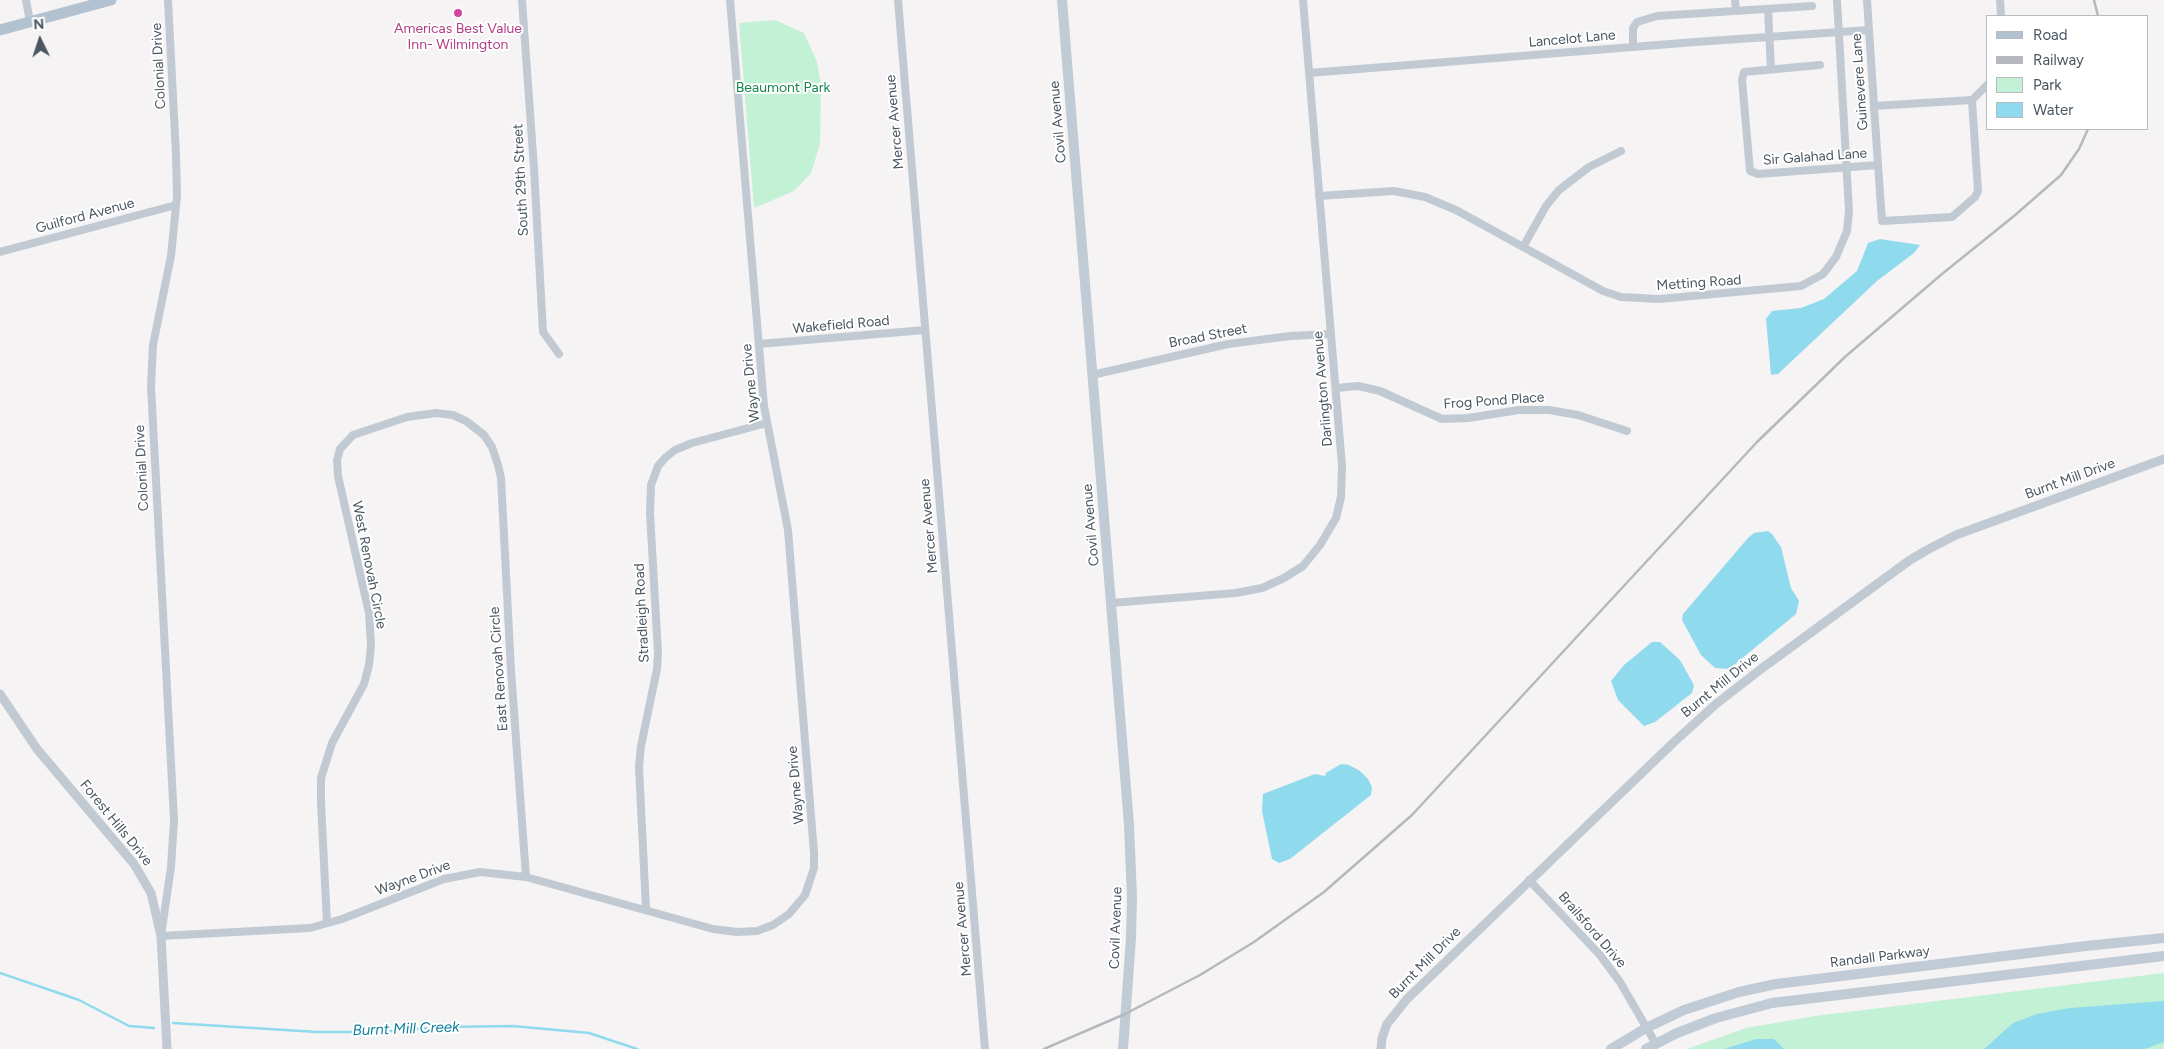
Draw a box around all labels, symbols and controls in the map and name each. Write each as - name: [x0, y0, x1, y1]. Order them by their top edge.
- marker: Americas Best Value Inn- Wilmington: [452, 7, 464, 19]
- north arrow: [15, 15, 65, 65]
- legend: [1986, 15, 2149, 130]
- text: N: [33, 16, 45, 33]
- place label: Americas Best Value Inn- Wilmington: [394, 21, 522, 54]
- street label: Colonial Drive: [148, 22, 170, 110]
- text: Road: [2033, 26, 2068, 44]
- street label: Lancelot Lane: [1528, 27, 1616, 51]
- street label: Guinevere Lane: [1848, 33, 1872, 131]
- text: Railway: [2033, 51, 2084, 69]
- street label: Mercer Avenue: [882, 74, 908, 170]
- text: Park: [2033, 76, 2062, 94]
- park label: Beaumont Park: [736, 80, 830, 96]
- street label: Covil Avenue: [1046, 80, 1070, 164]
- text: Water: [2033, 101, 2073, 119]
- street label: South 29th Street: [510, 123, 532, 237]
- street label: Sir Galahad Lane: [1762, 145, 1868, 169]
- street label: Guilford Avenue: [34, 195, 136, 237]
- street label: Metting Road: [1656, 272, 1742, 294]
- street label: Wakefield Road: [792, 312, 890, 338]
- street label: Broad Street: [1167, 320, 1249, 352]
- street label: Darlington Avenue: [1310, 331, 1336, 447]
- street label: Wayne Drive: [739, 343, 763, 423]
- street label: Frog Pond Place: [1443, 389, 1545, 413]
- street label: Colonial Drive: [131, 424, 153, 512]
- street label: Burnt Mill Drive: [2023, 455, 2117, 503]
- street label: Mercer Avenue: [916, 478, 942, 574]
- street label: Covil Avenue: [1079, 483, 1103, 567]
- street label: West Renovah Circle: [348, 500, 390, 630]
- street label: Stradleigh Road: [631, 563, 653, 663]
- street label: East Renovah Circle: [486, 606, 512, 732]
- street label: Burnt Mill Drive: [1678, 649, 1762, 721]
- street label: Wayne Drive: [784, 745, 808, 825]
- street label: Forest Hills Drive: [76, 777, 156, 869]
- street label: Wayne Drive: [373, 857, 453, 899]
- street label: Mercer Avenue: [950, 881, 976, 977]
- street label: Covil Avenue: [1106, 887, 1126, 969]
- street label: Brailsford Drive: [1554, 889, 1630, 971]
- street label: Burnt Mill Drive: [1386, 924, 1464, 1002]
- street label: Randall Parkway: [1829, 943, 1931, 971]
- water label: Burnt Mill Creek: [352, 1018, 460, 1040]

